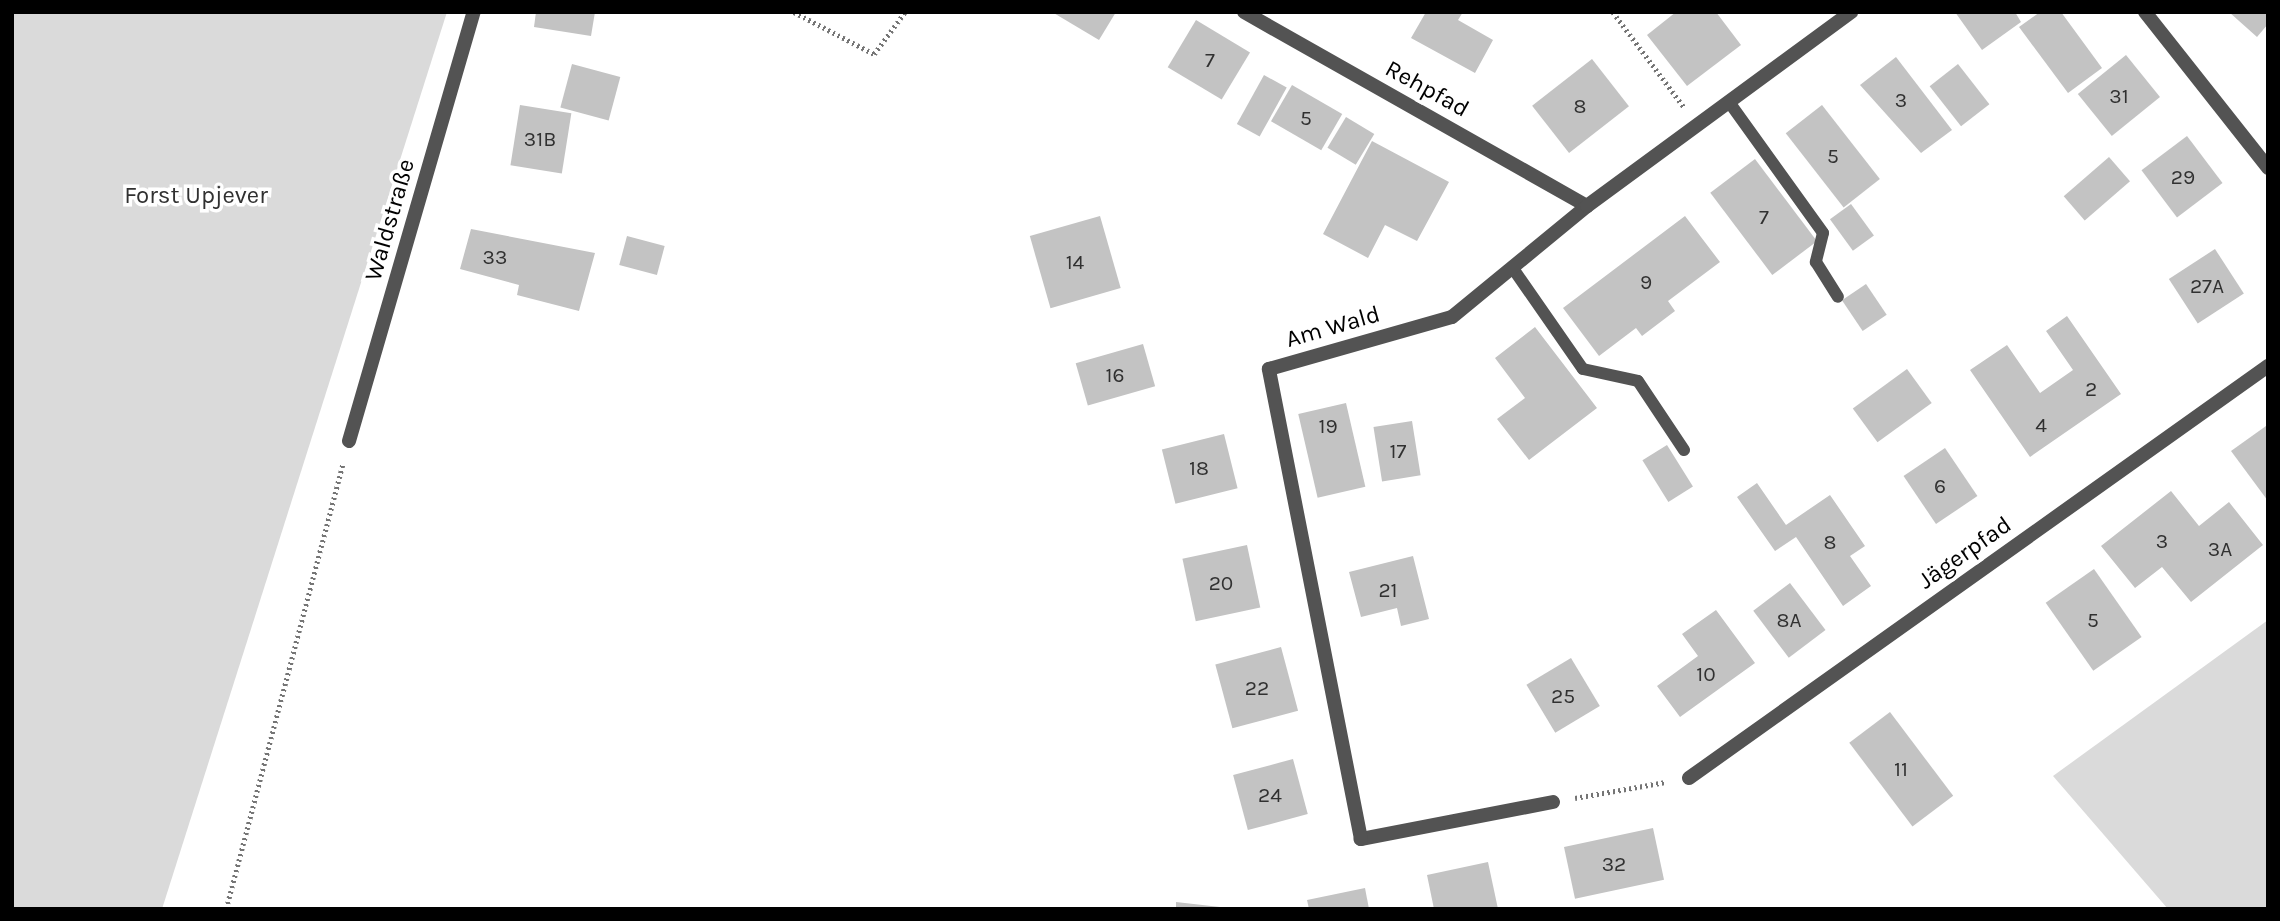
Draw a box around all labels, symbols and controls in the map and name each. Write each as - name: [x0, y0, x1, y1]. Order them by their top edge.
- house number: 7: [1205, 47, 1215, 73]
- street label: Rehpfad: [1380, 54, 1474, 124]
- house number: 31: [2109, 83, 2129, 109]
- house number: 3: [1895, 87, 1907, 113]
- house number: 8: [1574, 93, 1586, 119]
- house number: 5: [1300, 105, 1312, 131]
- house number: 31B: [524, 126, 556, 152]
- house number: 5: [1827, 143, 1839, 169]
- street label: Waldstraße: [359, 156, 421, 284]
- house number: 29: [2171, 164, 2195, 190]
- park label: Forst Upjever: [124, 182, 268, 210]
- house number: 7: [1759, 204, 1769, 230]
- house number: 33: [483, 244, 507, 270]
- house number: 14: [1066, 249, 1084, 275]
- house number: 9: [1640, 269, 1652, 295]
- house number: 27A: [2190, 273, 2224, 299]
- street label: Am Wald: [1283, 300, 1383, 354]
- house number: 16: [1106, 362, 1124, 388]
- house number: 2: [2085, 376, 2097, 402]
- house number: 4: [2035, 412, 2047, 438]
- house number: 19: [1318, 413, 1338, 439]
- house number: 17: [1390, 438, 1406, 464]
- house number: 18: [1189, 455, 1209, 481]
- house number: 6: [1934, 473, 1946, 499]
- street label: Jägerpfad: [1913, 510, 2017, 596]
- house number: 3: [2156, 528, 2168, 554]
- house number: 8: [1824, 529, 1836, 555]
- house number: 3A: [2208, 536, 2232, 562]
- house number: 20: [1209, 570, 1233, 596]
- house number: 21: [1378, 577, 1398, 603]
- house number: 8A: [1777, 607, 1801, 633]
- house number: 5: [2087, 607, 2099, 633]
- house number: 10: [1696, 661, 1716, 687]
- house number: 22: [1245, 675, 1269, 701]
- house number: 25: [1551, 683, 1575, 709]
- house number: 11: [1894, 756, 1908, 782]
- house number: 24: [1258, 782, 1282, 808]
- house number: 32: [1602, 851, 1626, 877]

